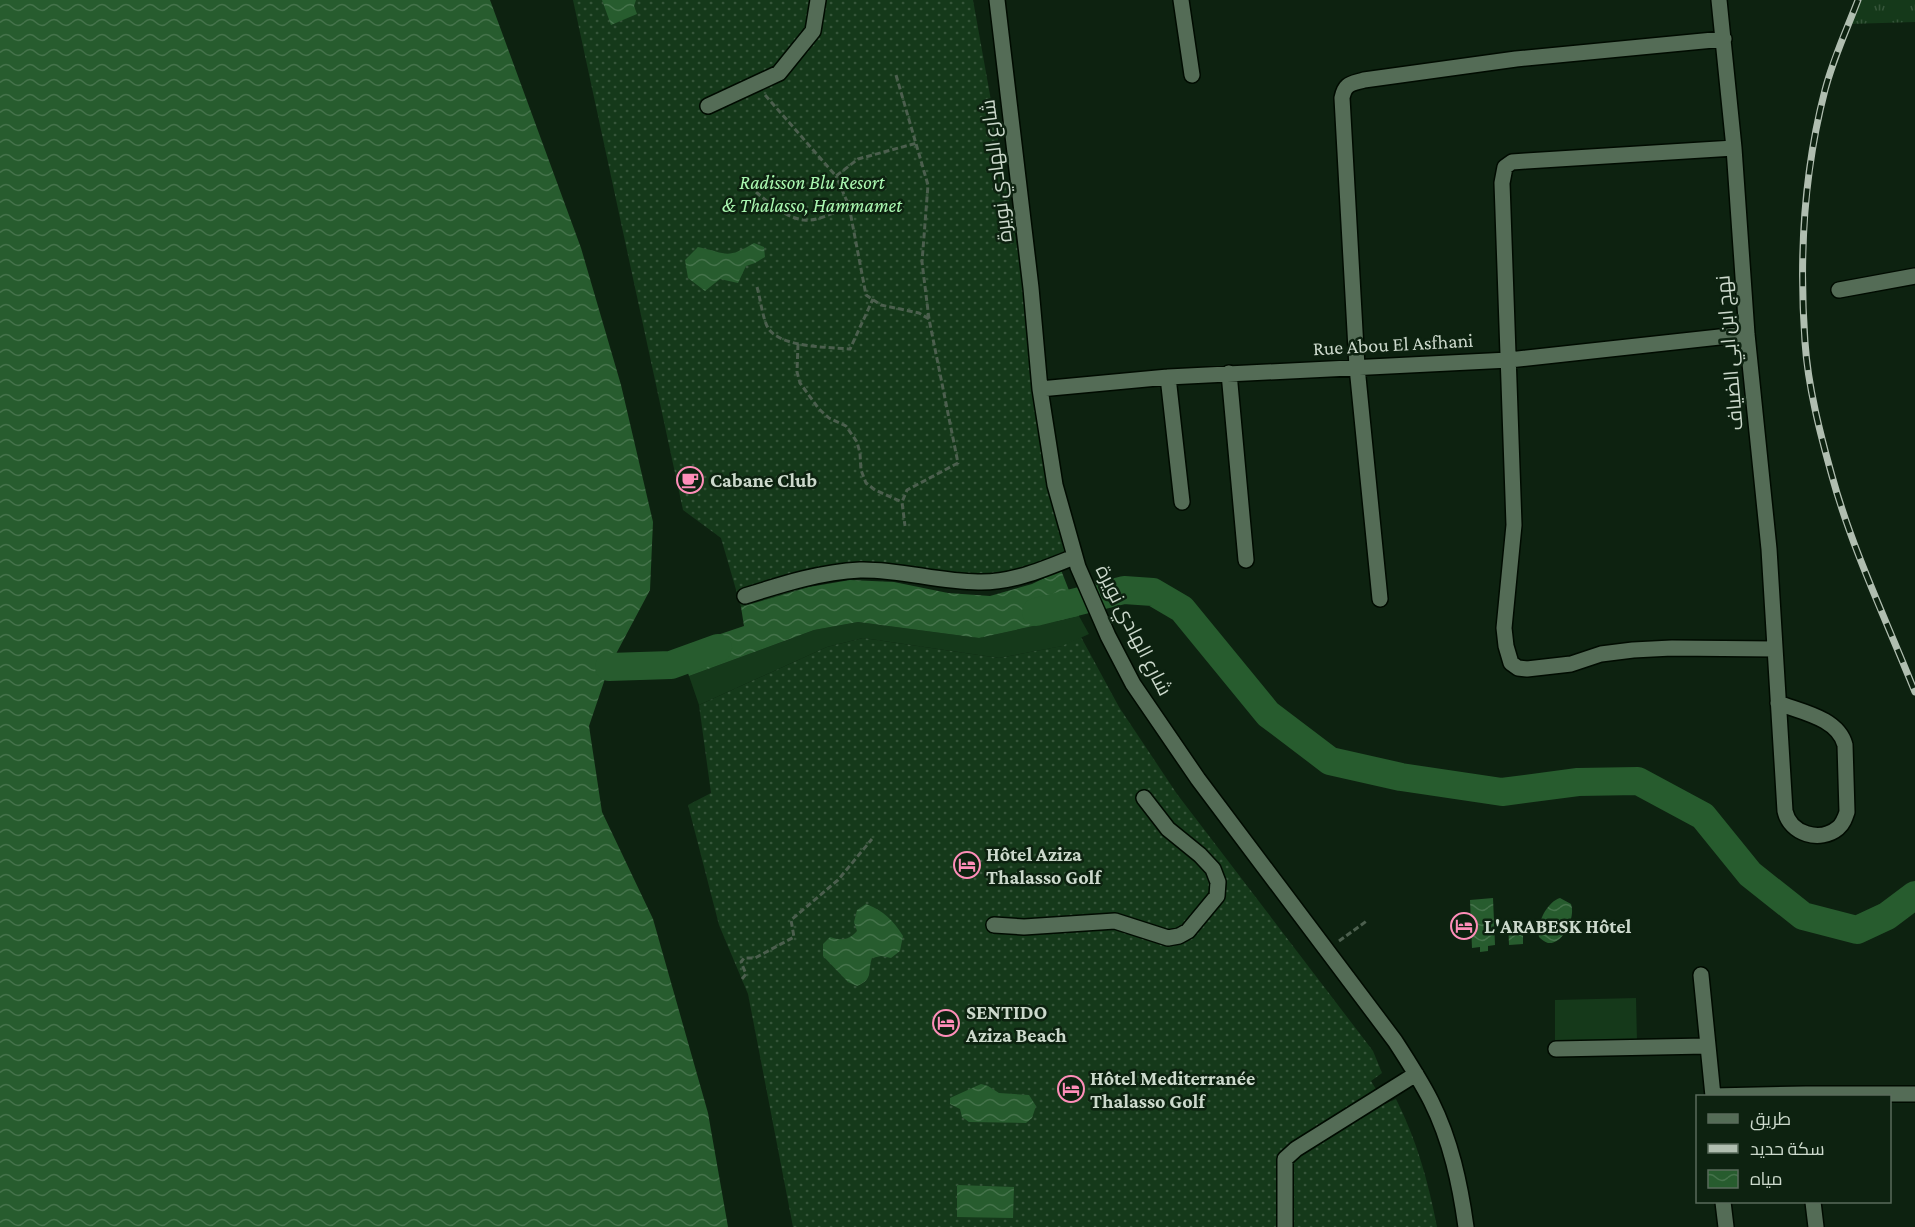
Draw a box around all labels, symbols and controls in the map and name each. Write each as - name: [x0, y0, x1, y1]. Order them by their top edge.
- street label: شارع الهادي نويرة: [976, 98, 1021, 244]
- park label: Radisson Blu Resort & Thalasso, Hammamet: [722, 171, 903, 216]
- street label: نهج ابن ابي الضياف: [1711, 274, 1752, 432]
- street label: Rue Abou El Asfhani: [1312, 329, 1474, 359]
- cafe icon: Cabane Club: [675, 465, 705, 495]
- place label: Cabane Club: [710, 469, 817, 491]
- street label: شارع الهادي نويرة: [1087, 561, 1176, 701]
- place label: Hôtel Aziza Thalasso Golf: [986, 843, 1102, 888]
- hotel icon: Hôtel Aziza Thalasso Golf: [952, 850, 982, 880]
- hotel icon: L'ARABESK Hôtel: [1449, 911, 1479, 941]
- place label: L'ARABESK Hôtel: [1484, 915, 1632, 937]
- place label: SENTIDO Aziza Beach: [965, 1001, 1067, 1046]
- hotel icon: SENTIDO Aziza Beach: [931, 1008, 961, 1038]
- place label: Hôtel Mediterranée Thalasso Golf: [1090, 1067, 1255, 1112]
- hotel icon: Hôtel Mediterranée Thalasso Golf: [1056, 1074, 1086, 1104]
- legend: [1696, 1095, 1891, 1203]
- text: طريق: [1750, 1109, 1791, 1131]
- text: سكة حديد: [1750, 1139, 1825, 1159]
- text: مياه: [1750, 1169, 1783, 1189]

